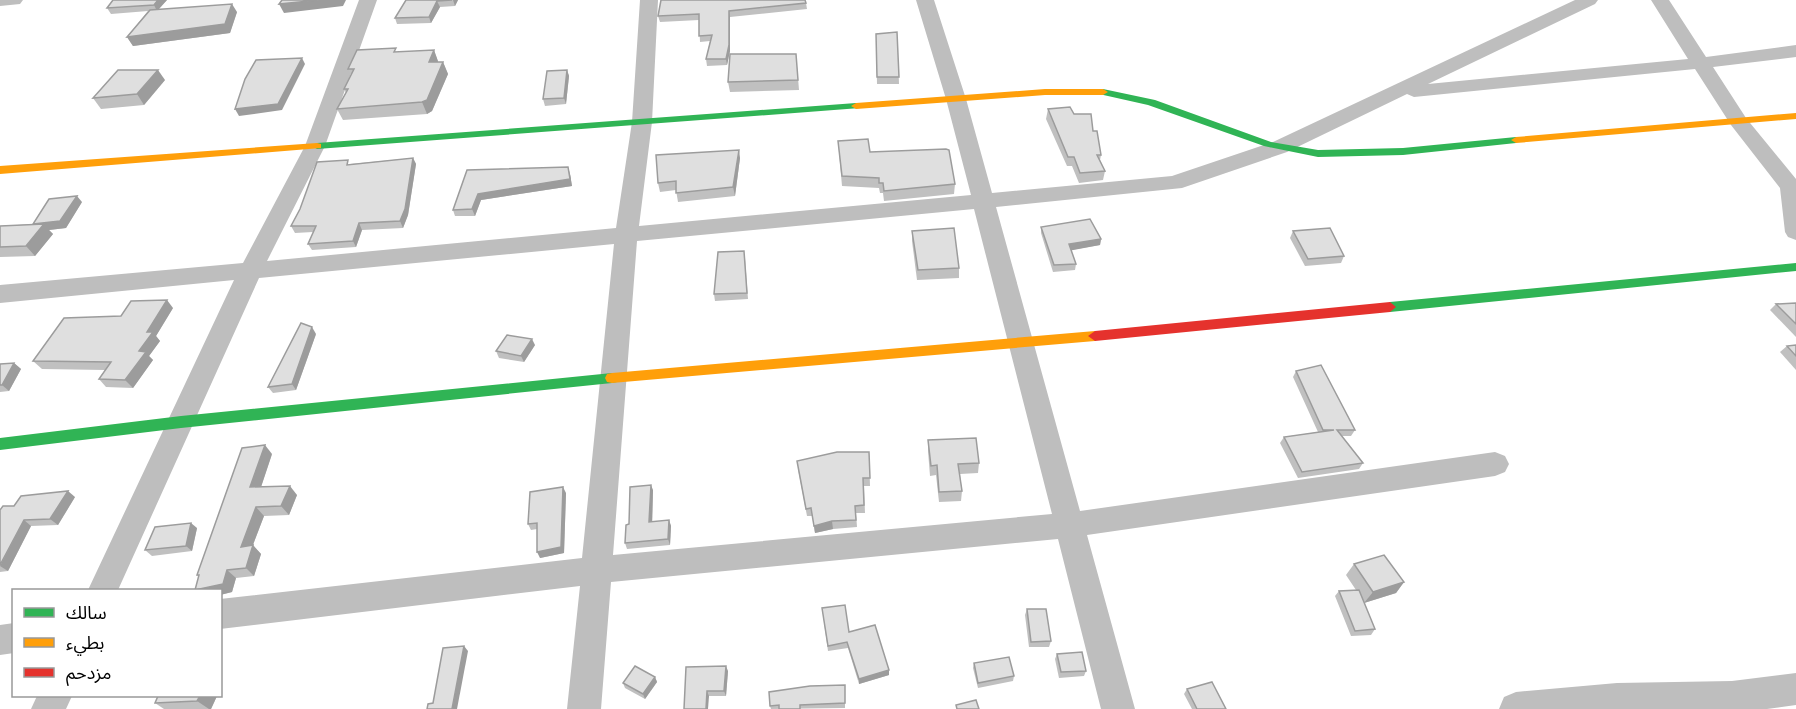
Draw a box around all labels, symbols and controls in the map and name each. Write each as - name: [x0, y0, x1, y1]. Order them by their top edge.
- legend: [12, 589, 222, 697]
- text: سالك: [66, 603, 107, 623]
- text: بطيء: [66, 633, 104, 656]
- text: مزدحم: [66, 663, 111, 686]

